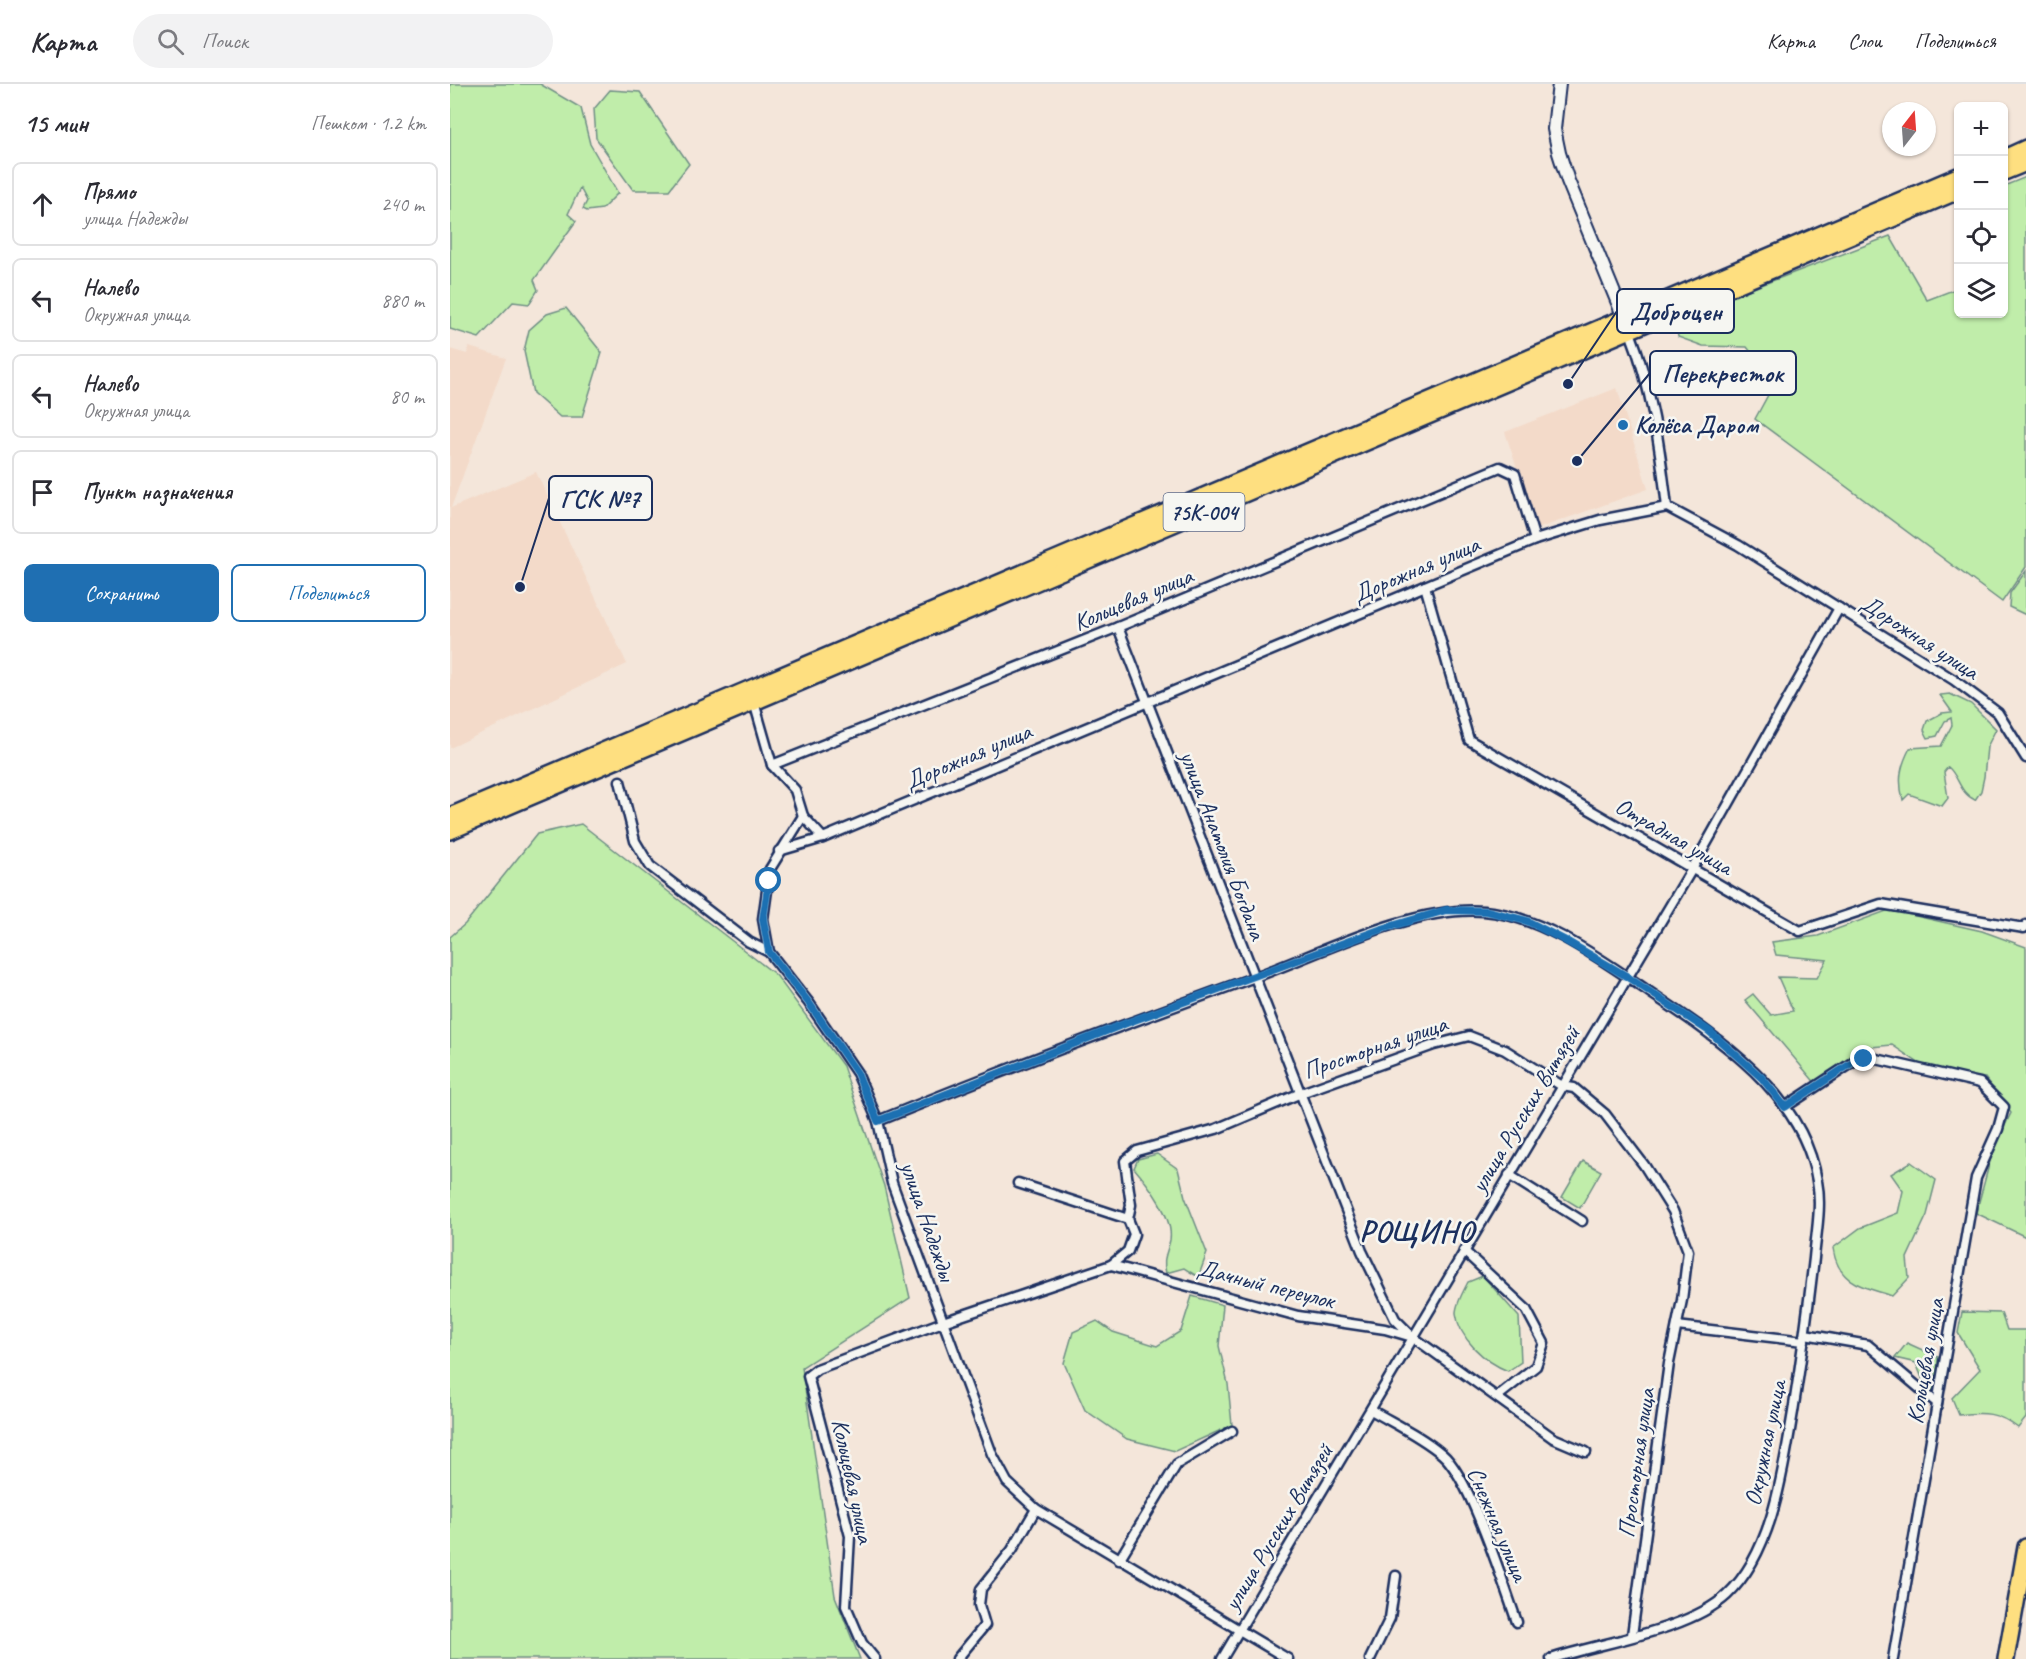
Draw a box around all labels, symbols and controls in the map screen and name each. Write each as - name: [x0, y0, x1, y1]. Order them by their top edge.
- search box: [133, 14, 553, 68]
- text: Карта: [30, 24, 97, 59]
- icon: search: [154, 25, 187, 58]
- text: Поиск: [202, 27, 248, 55]
- text: Карта: [1767, 28, 1815, 54]
- text: Слои: [1848, 28, 1882, 54]
- text: Поделиться: [1915, 28, 1996, 54]
- north arrow: [1882, 102, 1936, 156]
- map controls: [1954, 102, 2008, 318]
- button: +: [1954, 102, 2008, 156]
- text: 15 мин: [24, 107, 88, 140]
- text: Пешком · 1.2 km: [311, 111, 426, 136]
- button: −: [1954, 156, 2008, 210]
- text: Прямо: [83, 178, 135, 206]
- icon: ahead: [26, 188, 59, 221]
- text: 240 m: [381, 192, 424, 217]
- text: улица Надежды: [83, 206, 187, 231]
- button: locate: [1954, 210, 2008, 264]
- button: layers: [1954, 264, 2008, 318]
- text: Налево: [83, 274, 139, 302]
- icon: left: [26, 284, 59, 317]
- text: 880 m: [381, 288, 424, 313]
- callout: Доброцен: [1617, 289, 1734, 333]
- text: Доброцен: [1630, 295, 1724, 328]
- text: Окружная улица: [83, 302, 189, 327]
- callout: Перекресток: [1650, 351, 1796, 395]
- text: Перекресток: [1662, 357, 1786, 390]
- text: Налево: [83, 370, 139, 398]
- icon: left: [26, 380, 59, 413]
- text: 80 m: [390, 384, 424, 409]
- text: Окружная улица: [83, 398, 189, 423]
- place label: Колёса Даром: [1635, 410, 1759, 440]
- marker: Колёса Даром: [1616, 418, 1630, 432]
- icon: arrive: [26, 476, 59, 509]
- callout: ГСК №7: [549, 476, 652, 520]
- text: Пункт назначения: [83, 478, 232, 506]
- text: ГСК №7: [560, 482, 642, 515]
- road number: 75К-004: [1164, 493, 1245, 531]
- street label: Дорожная улица: [1348, 528, 1485, 609]
- street label: Кольцевая улица: [1069, 560, 1199, 638]
- button: Сохранить: [24, 564, 219, 622]
- button: Поделиться: [231, 564, 426, 622]
- street label: Дорожная улица: [1855, 588, 1986, 687]
- street label: Дорожная улица: [900, 715, 1037, 796]
- street label: улица Анатолия Богдана: [1172, 744, 1273, 945]
- street label: Отрадная улица: [1610, 790, 1740, 883]
- route start: [755, 867, 781, 893]
- street label: Просторная улица: [1299, 1008, 1452, 1086]
- street label: улица Русских Витязей: [1462, 1019, 1588, 1199]
- route end: [1850, 1045, 1876, 1071]
- street label: улица Надежды: [893, 1155, 963, 1287]
- district label: РОЩИНО: [1359, 1212, 1477, 1250]
- street label: Дачный переулок: [1194, 1253, 1340, 1316]
- street label: Кольцевая улица: [1899, 1295, 1951, 1426]
- street label: Окружная улица: [1737, 1375, 1793, 1509]
- street label: Просторная улица: [1611, 1385, 1662, 1540]
- street label: Кольцевая улица: [825, 1416, 881, 1548]
- street label: улица Русских Витязей: [1215, 1437, 1341, 1617]
- street label: Снежная улица: [1461, 1462, 1536, 1588]

